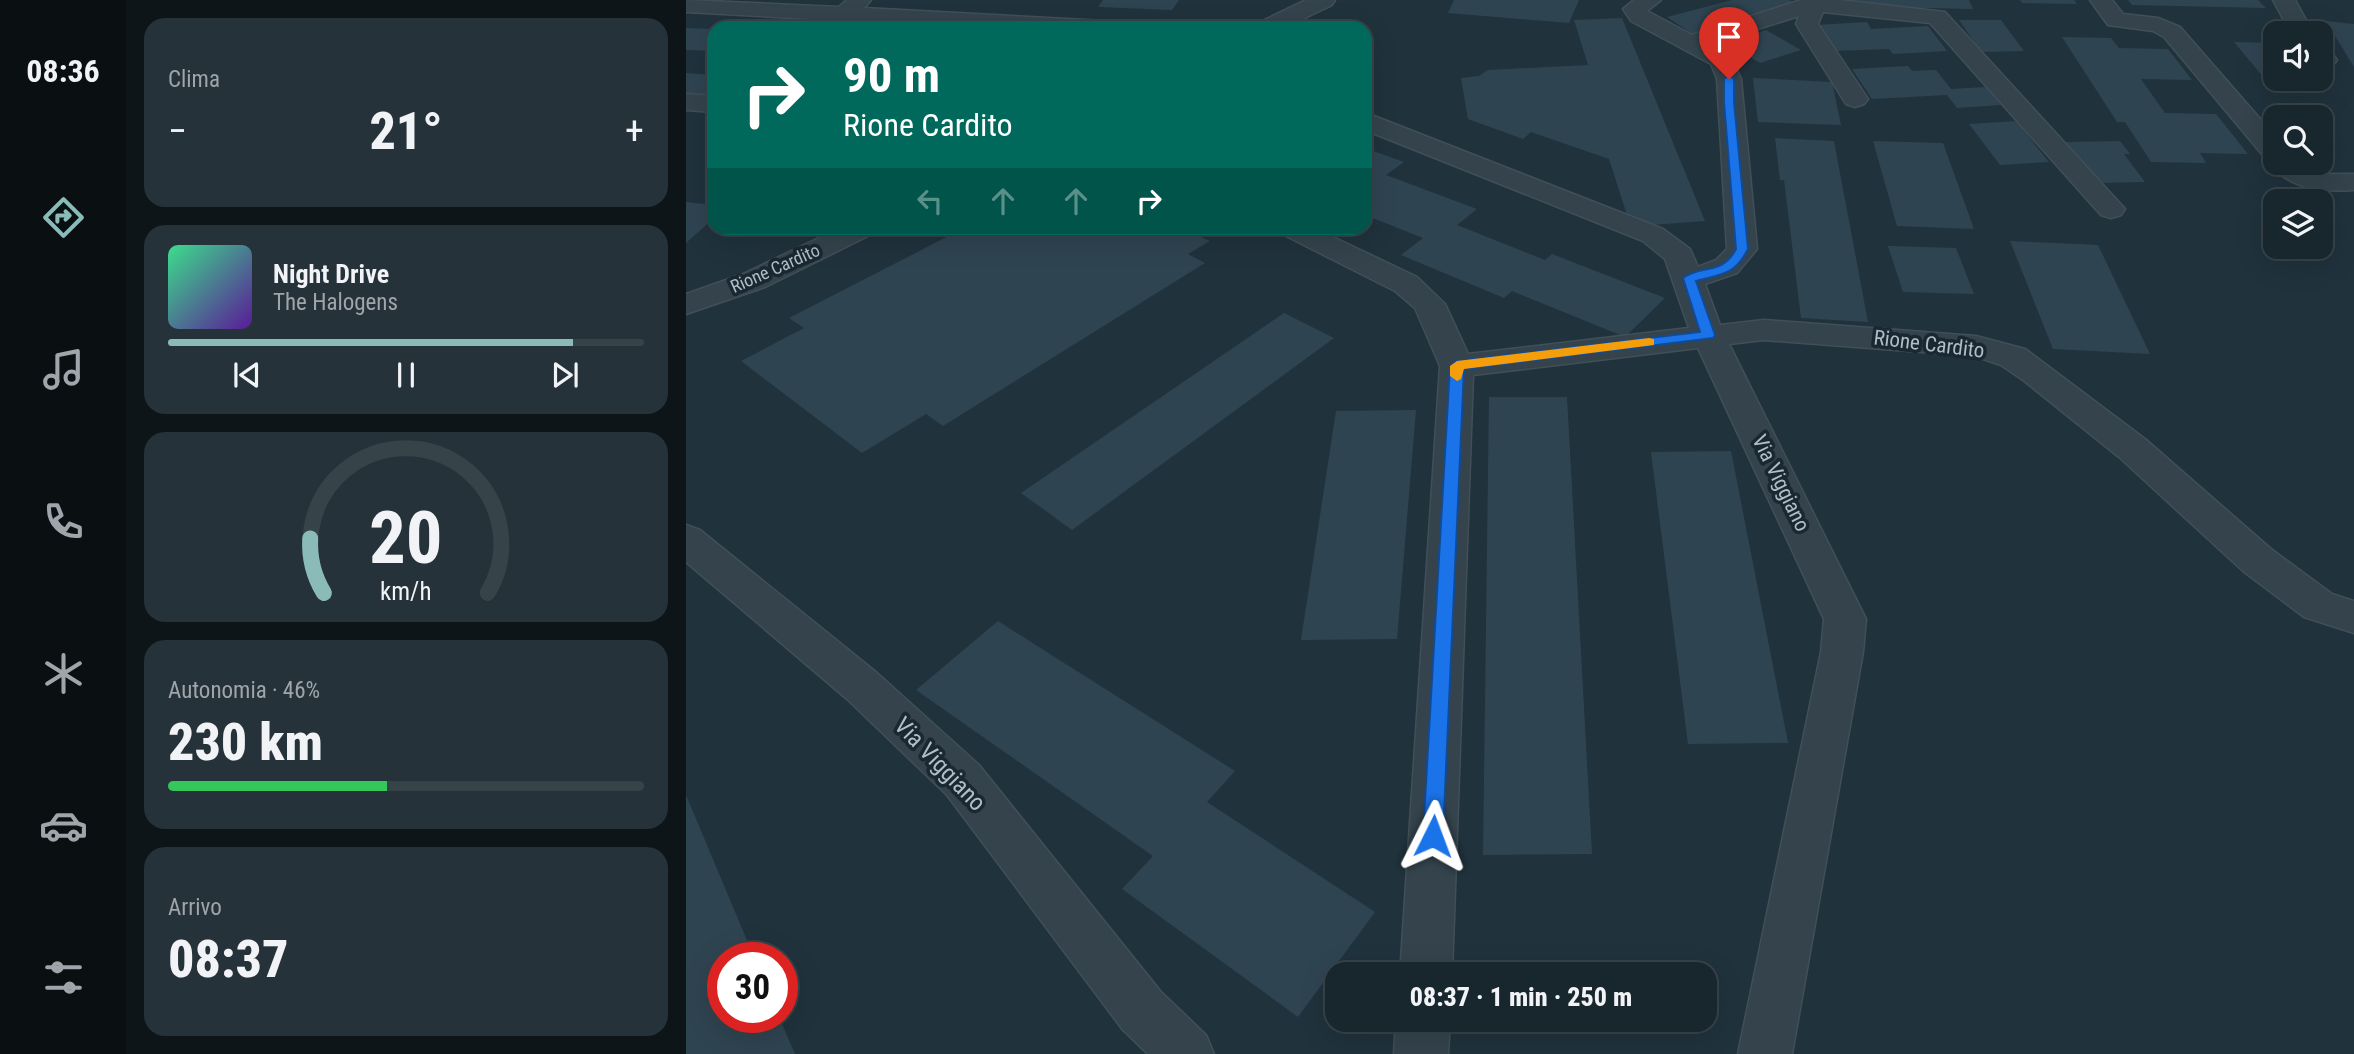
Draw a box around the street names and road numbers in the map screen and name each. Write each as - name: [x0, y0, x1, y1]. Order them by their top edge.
- street label: Rione Cardito: [727, 239, 823, 297]
- street label: Rione Cardito: [1872, 325, 1986, 363]
- street label: Via Viggiano: [1747, 431, 1815, 535]
- street label: Via Viggiano: [888, 711, 992, 817]

